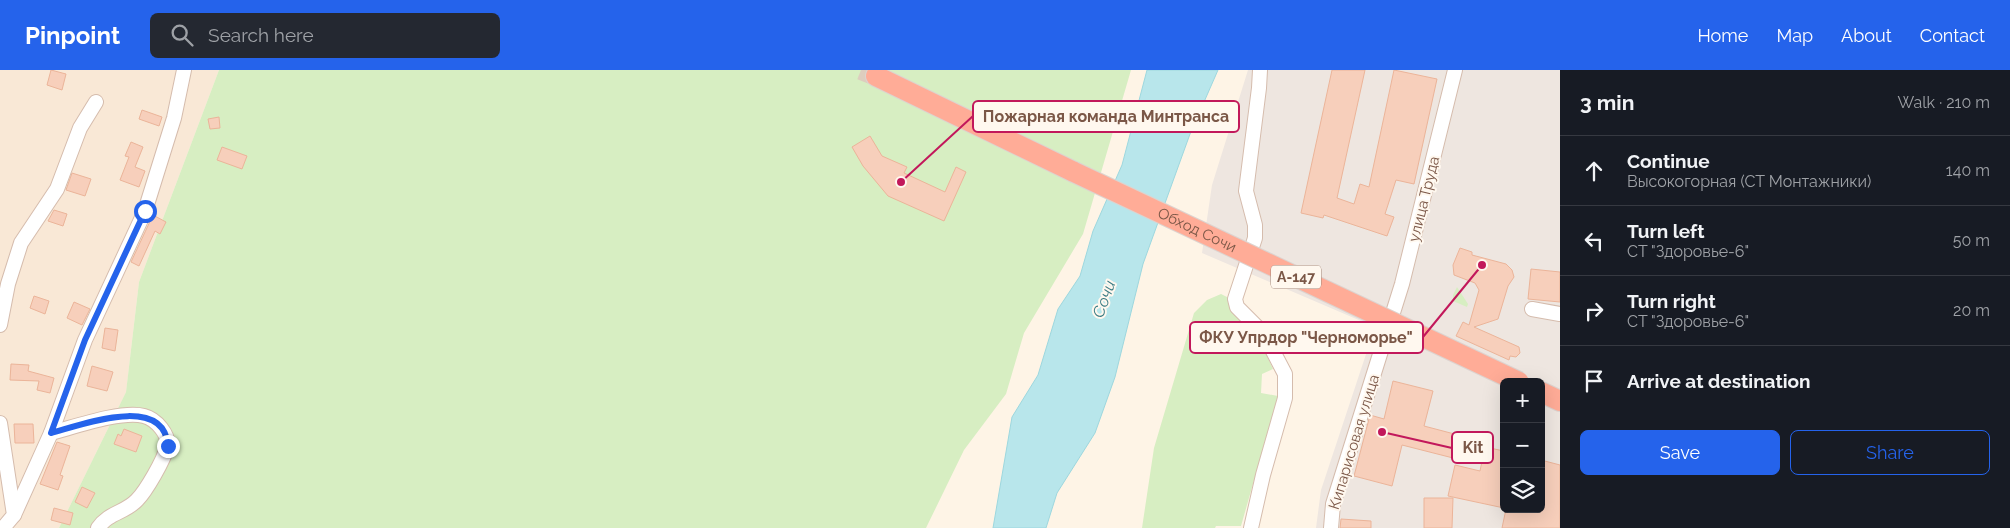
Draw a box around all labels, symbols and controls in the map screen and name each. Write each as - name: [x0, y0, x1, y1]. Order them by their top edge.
- search box: [150, 13, 500, 58]
- text: Pinpoint: [25, 21, 120, 50]
- icon: search: [168, 21, 196, 49]
- text: Search here: [208, 24, 314, 46]
- text: Home: [1697, 25, 1748, 46]
- text: Map: [1776, 25, 1813, 46]
- text: About: [1841, 25, 1892, 46]
- text: Contact: [1920, 25, 1985, 46]
- text: 3 min: [1580, 90, 1634, 115]
- text: Walk · 210 m: [1898, 93, 1990, 112]
- callout: Пожарная команда Минтранса: [973, 101, 1239, 132]
- text: Пожарная команда Минтранса: [983, 107, 1229, 126]
- text: Continue: [1627, 150, 1710, 172]
- street label: улица Труда: [1405, 154, 1443, 244]
- icon: ahead: [1580, 157, 1608, 185]
- text: 140 m: [1946, 161, 1990, 180]
- text: Высокогорная (СТ Монтажники): [1627, 172, 1871, 191]
- route start: [134, 200, 157, 223]
- street label: Обход Сочи: [1155, 204, 1239, 256]
- text: Turn left: [1627, 220, 1704, 242]
- icon: left: [1580, 227, 1608, 255]
- text: 50 m: [1953, 231, 1990, 250]
- text: СТ "Здоровье-6": [1627, 242, 1749, 261]
- road number: А-147: [1271, 266, 1321, 288]
- water label: Сочи: [1089, 278, 1119, 320]
- text: Turn right: [1627, 290, 1716, 312]
- icon: right: [1580, 297, 1608, 325]
- text: 20 m: [1953, 301, 1990, 320]
- text: СТ "Здоровье-6": [1627, 312, 1749, 331]
- callout: ФКУ Упрдор "Черноморье": [1190, 322, 1423, 353]
- text: ФКУ Упрдор "Черноморье": [1199, 328, 1413, 347]
- icon: arrive: [1580, 367, 1608, 395]
- text: Arrive at destination: [1627, 370, 1811, 392]
- street label: Кипарисовая улица: [1325, 372, 1383, 512]
- map controls: [1500, 378, 1545, 513]
- button: +: [1500, 378, 1545, 423]
- button: −: [1500, 423, 1545, 468]
- button: Save: [1580, 430, 1780, 475]
- button: Share: [1790, 430, 1990, 475]
- callout: Kit: [1452, 432, 1493, 463]
- route end: [157, 435, 180, 458]
- text: Kit: [1463, 438, 1483, 457]
- button: layers: [1500, 468, 1545, 513]

